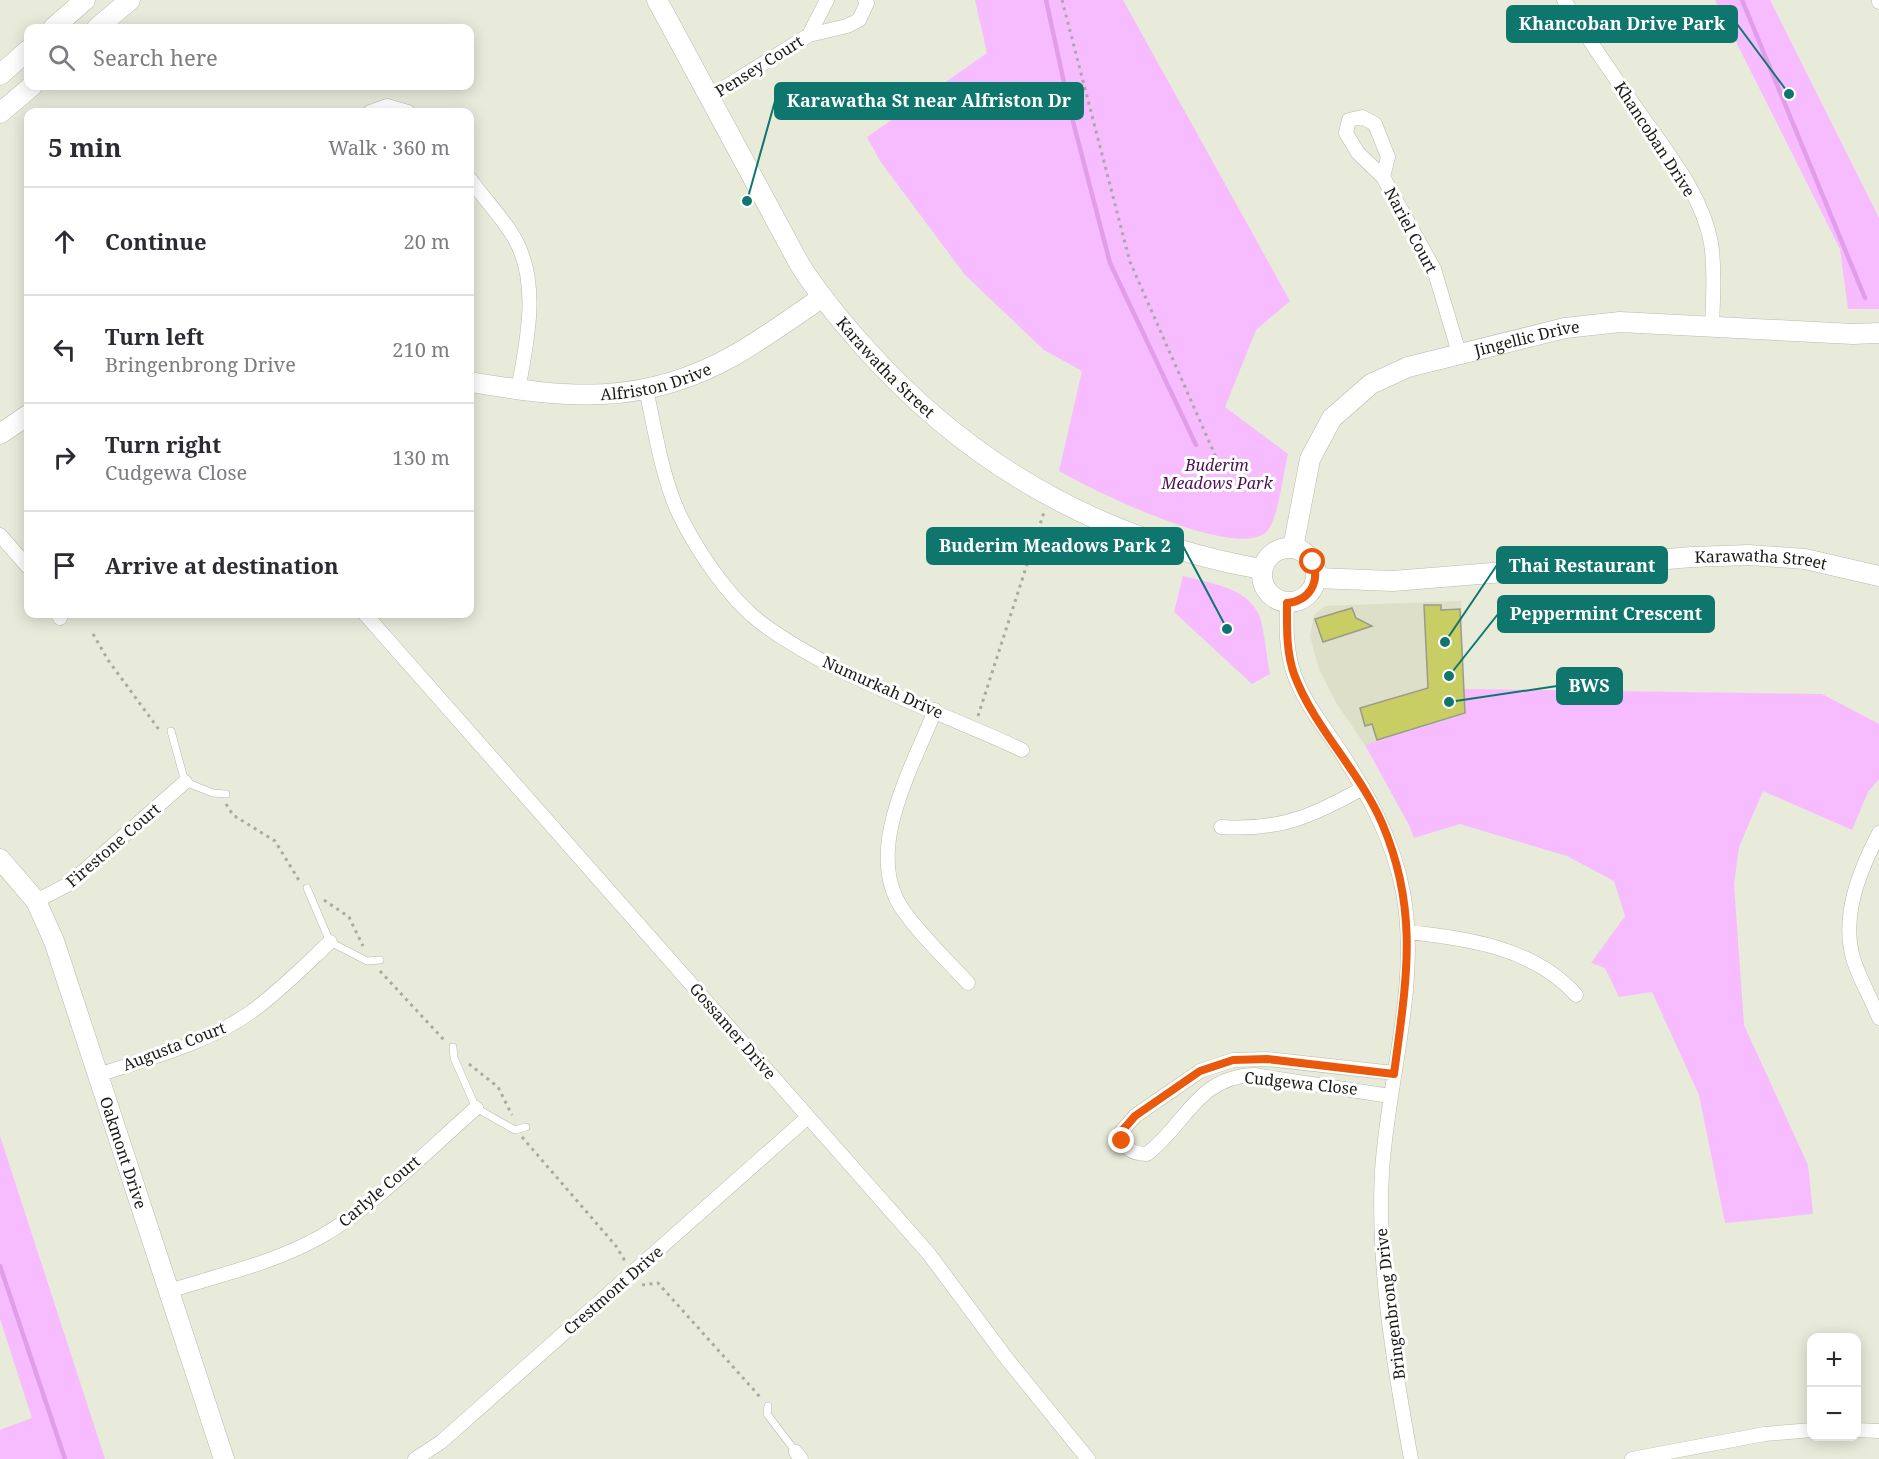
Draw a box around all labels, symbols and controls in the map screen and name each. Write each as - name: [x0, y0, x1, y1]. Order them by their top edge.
- callout: Khancoban Drive Park: [1507, 6, 1737, 42]
- text: Khancoban Drive Park: [1519, 11, 1726, 35]
- search box: [24, 24, 474, 90]
- street label: Pensey Court: [711, 30, 808, 102]
- icon: search: [45, 41, 78, 74]
- text: Search here: [93, 42, 218, 72]
- street label: Khancoban Drive: [1609, 77, 1701, 201]
- callout: Karawatha St near Alfriston Dr: [775, 83, 1083, 119]
- text: Karawatha St near Alfriston Dr: [787, 88, 1072, 112]
- text: 5 min: [48, 129, 122, 165]
- text: Walk · 360 m: [328, 134, 450, 161]
- street label: Nariel Court: [1379, 183, 1443, 277]
- icon: ahead: [48, 225, 81, 258]
- text: Continue: [105, 226, 207, 256]
- text: 20 m: [404, 228, 450, 255]
- street label: Karawatha Street: [832, 312, 940, 423]
- street label: Jingellic Drive: [1471, 316, 1581, 361]
- text: Turn left: [105, 321, 204, 351]
- icon: left: [48, 333, 81, 366]
- text: 210 m: [392, 336, 450, 363]
- text: Bringenbrong Drive: [105, 351, 296, 378]
- street label: Alfriston Drive: [600, 358, 714, 405]
- text: Turn right: [105, 429, 221, 459]
- icon: right: [48, 441, 81, 474]
- text: 130 m: [392, 444, 450, 471]
- park label: Buderim Meadows Park: [1160, 454, 1273, 494]
- text: Cudgewa Close: [105, 459, 247, 486]
- callout: Buderim Meadows Park 2: [927, 528, 1183, 564]
- text: Buderim Meadows Park 2: [939, 533, 1171, 557]
- street label: Karawatha Street: [1694, 544, 1830, 575]
- callout: Thai Restaurant: [1497, 547, 1667, 583]
- route start: [1299, 548, 1325, 574]
- icon: arrive: [48, 549, 81, 582]
- text: Arrive at destination: [105, 550, 339, 580]
- text: Thai Restaurant: [1509, 553, 1655, 577]
- callout: Peppermint Crescent: [1498, 596, 1714, 632]
- text: Peppermint Crescent: [1510, 601, 1702, 625]
- street label: Numurkah Drive: [819, 651, 947, 723]
- callout: BWS: [1557, 668, 1622, 704]
- text: BWS: [1568, 673, 1610, 697]
- street label: Firestone Court: [61, 798, 165, 892]
- street label: Gossamer Drive: [685, 978, 781, 1084]
- street label: Augusta Court: [120, 1016, 229, 1076]
- street label: Cudgewa Close: [1243, 1066, 1359, 1100]
- street label: Oakmont Drive: [95, 1094, 152, 1212]
- route end: [1108, 1127, 1134, 1153]
- street label: Carlyle Court: [333, 1150, 425, 1232]
- street label: Bringenbrong Drive: [1370, 1227, 1410, 1381]
- street label: Crestmont Drive: [558, 1241, 668, 1339]
- map controls: [1807, 1333, 1861, 1441]
- button: +: [1807, 1333, 1861, 1387]
- button: −: [1807, 1387, 1861, 1441]

